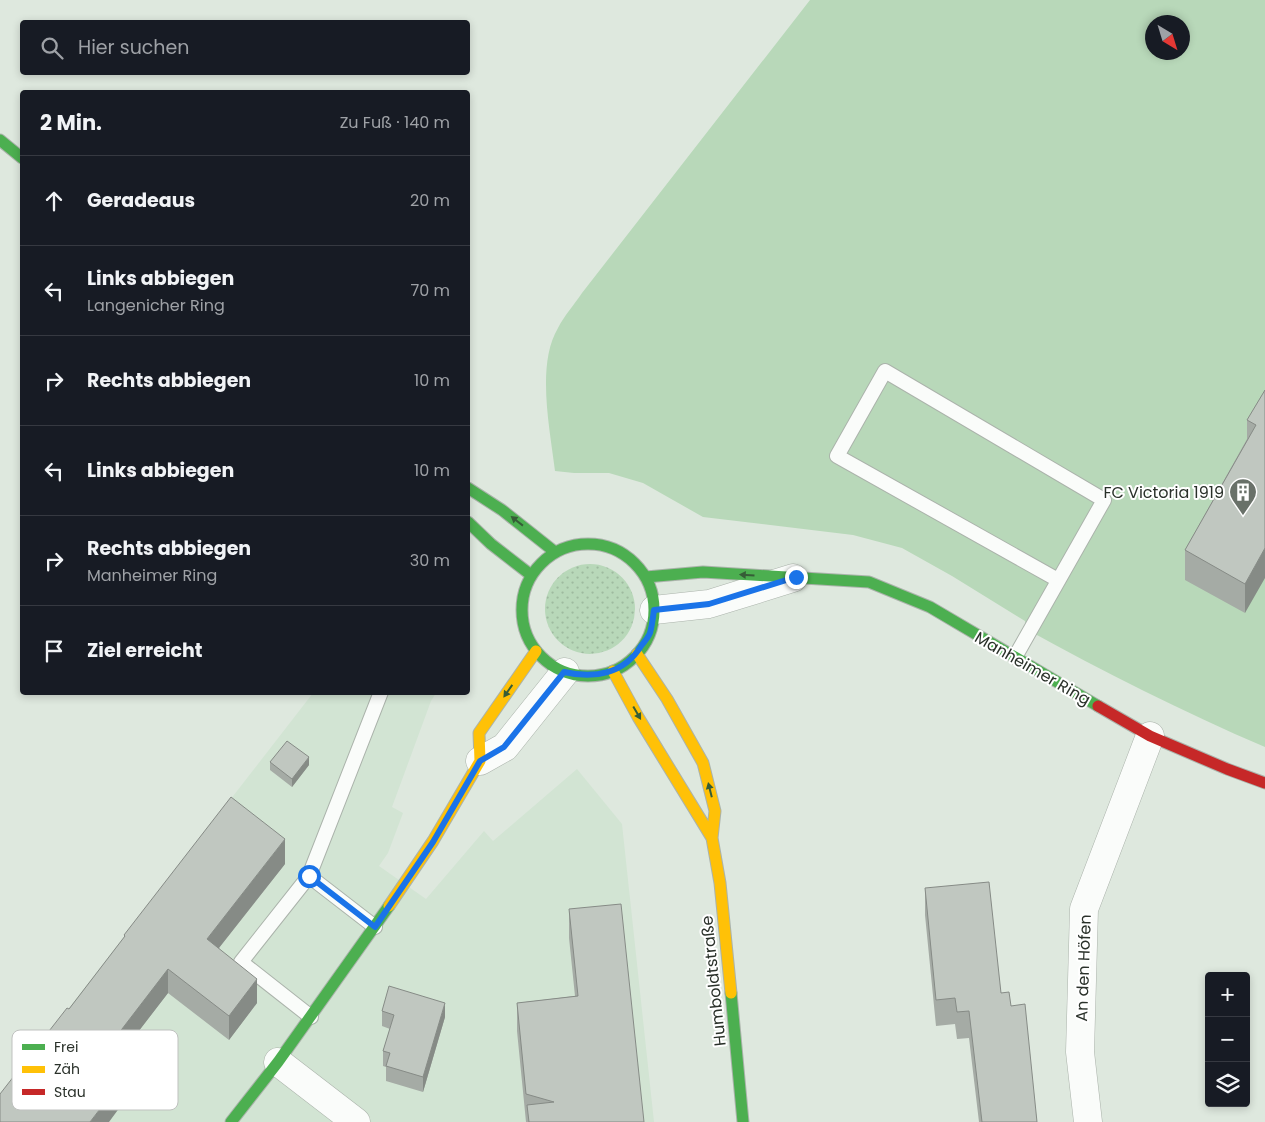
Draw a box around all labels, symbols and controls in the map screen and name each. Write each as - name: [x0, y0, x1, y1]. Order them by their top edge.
- north arrow: [1145, 15, 1190, 60]
- search box: [20, 20, 470, 75]
- icon: search: [38, 34, 66, 62]
- text: Hier suchen: [78, 34, 189, 61]
- text: 2 Min.: [40, 108, 102, 137]
- text: Zu Fuß · 140 m: [340, 111, 450, 134]
- icon: ahead: [40, 187, 68, 215]
- text: Geradeaus: [87, 187, 195, 214]
- text: 20 m: [410, 189, 450, 212]
- text: Links abbiegen: [87, 265, 234, 292]
- icon: left: [40, 277, 68, 305]
- text: 70 m: [410, 279, 450, 302]
- text: Langenicher Ring: [87, 294, 225, 317]
- icon: right: [40, 367, 68, 395]
- text: Rechts abbiegen: [87, 367, 251, 394]
- text: 10 m: [414, 369, 450, 392]
- icon: left: [40, 457, 68, 485]
- text: Links abbiegen: [87, 457, 234, 484]
- text: 10 m: [414, 459, 450, 482]
- building icon: FC Victoria 1919: [1228, 477, 1258, 516]
- place label: FC Victoria 1919: [1103, 481, 1224, 504]
- one-way arrow: [510, 516, 523, 527]
- text: Rechts abbiegen: [87, 535, 251, 562]
- icon: right: [40, 547, 68, 575]
- text: 30 m: [410, 549, 450, 572]
- text: Manheimer Ring: [87, 564, 217, 587]
- route end: [785, 566, 808, 589]
- one-way arrow: [739, 570, 755, 578]
- street label: Manheimer Ring: [971, 626, 1095, 711]
- icon: arrive: [40, 637, 68, 665]
- text: Ziel erreicht: [87, 637, 203, 664]
- one-way arrow: [503, 684, 513, 698]
- one-way arrow: [632, 707, 641, 720]
- one-way arrow: [706, 782, 714, 797]
- route start: [298, 865, 321, 888]
- street label: Humboldtstraße: [695, 914, 732, 1047]
- street label: An den Höfen: [1070, 914, 1097, 1022]
- map controls: [1205, 972, 1250, 1107]
- button: +: [1205, 972, 1250, 1017]
- button: −: [1205, 1017, 1250, 1062]
- legend: [12, 1030, 178, 1110]
- text: Frei: [54, 1037, 78, 1057]
- text: Zäh: [54, 1059, 80, 1079]
- button: layers: [1205, 1062, 1250, 1107]
- text: Stau: [54, 1082, 86, 1102]

